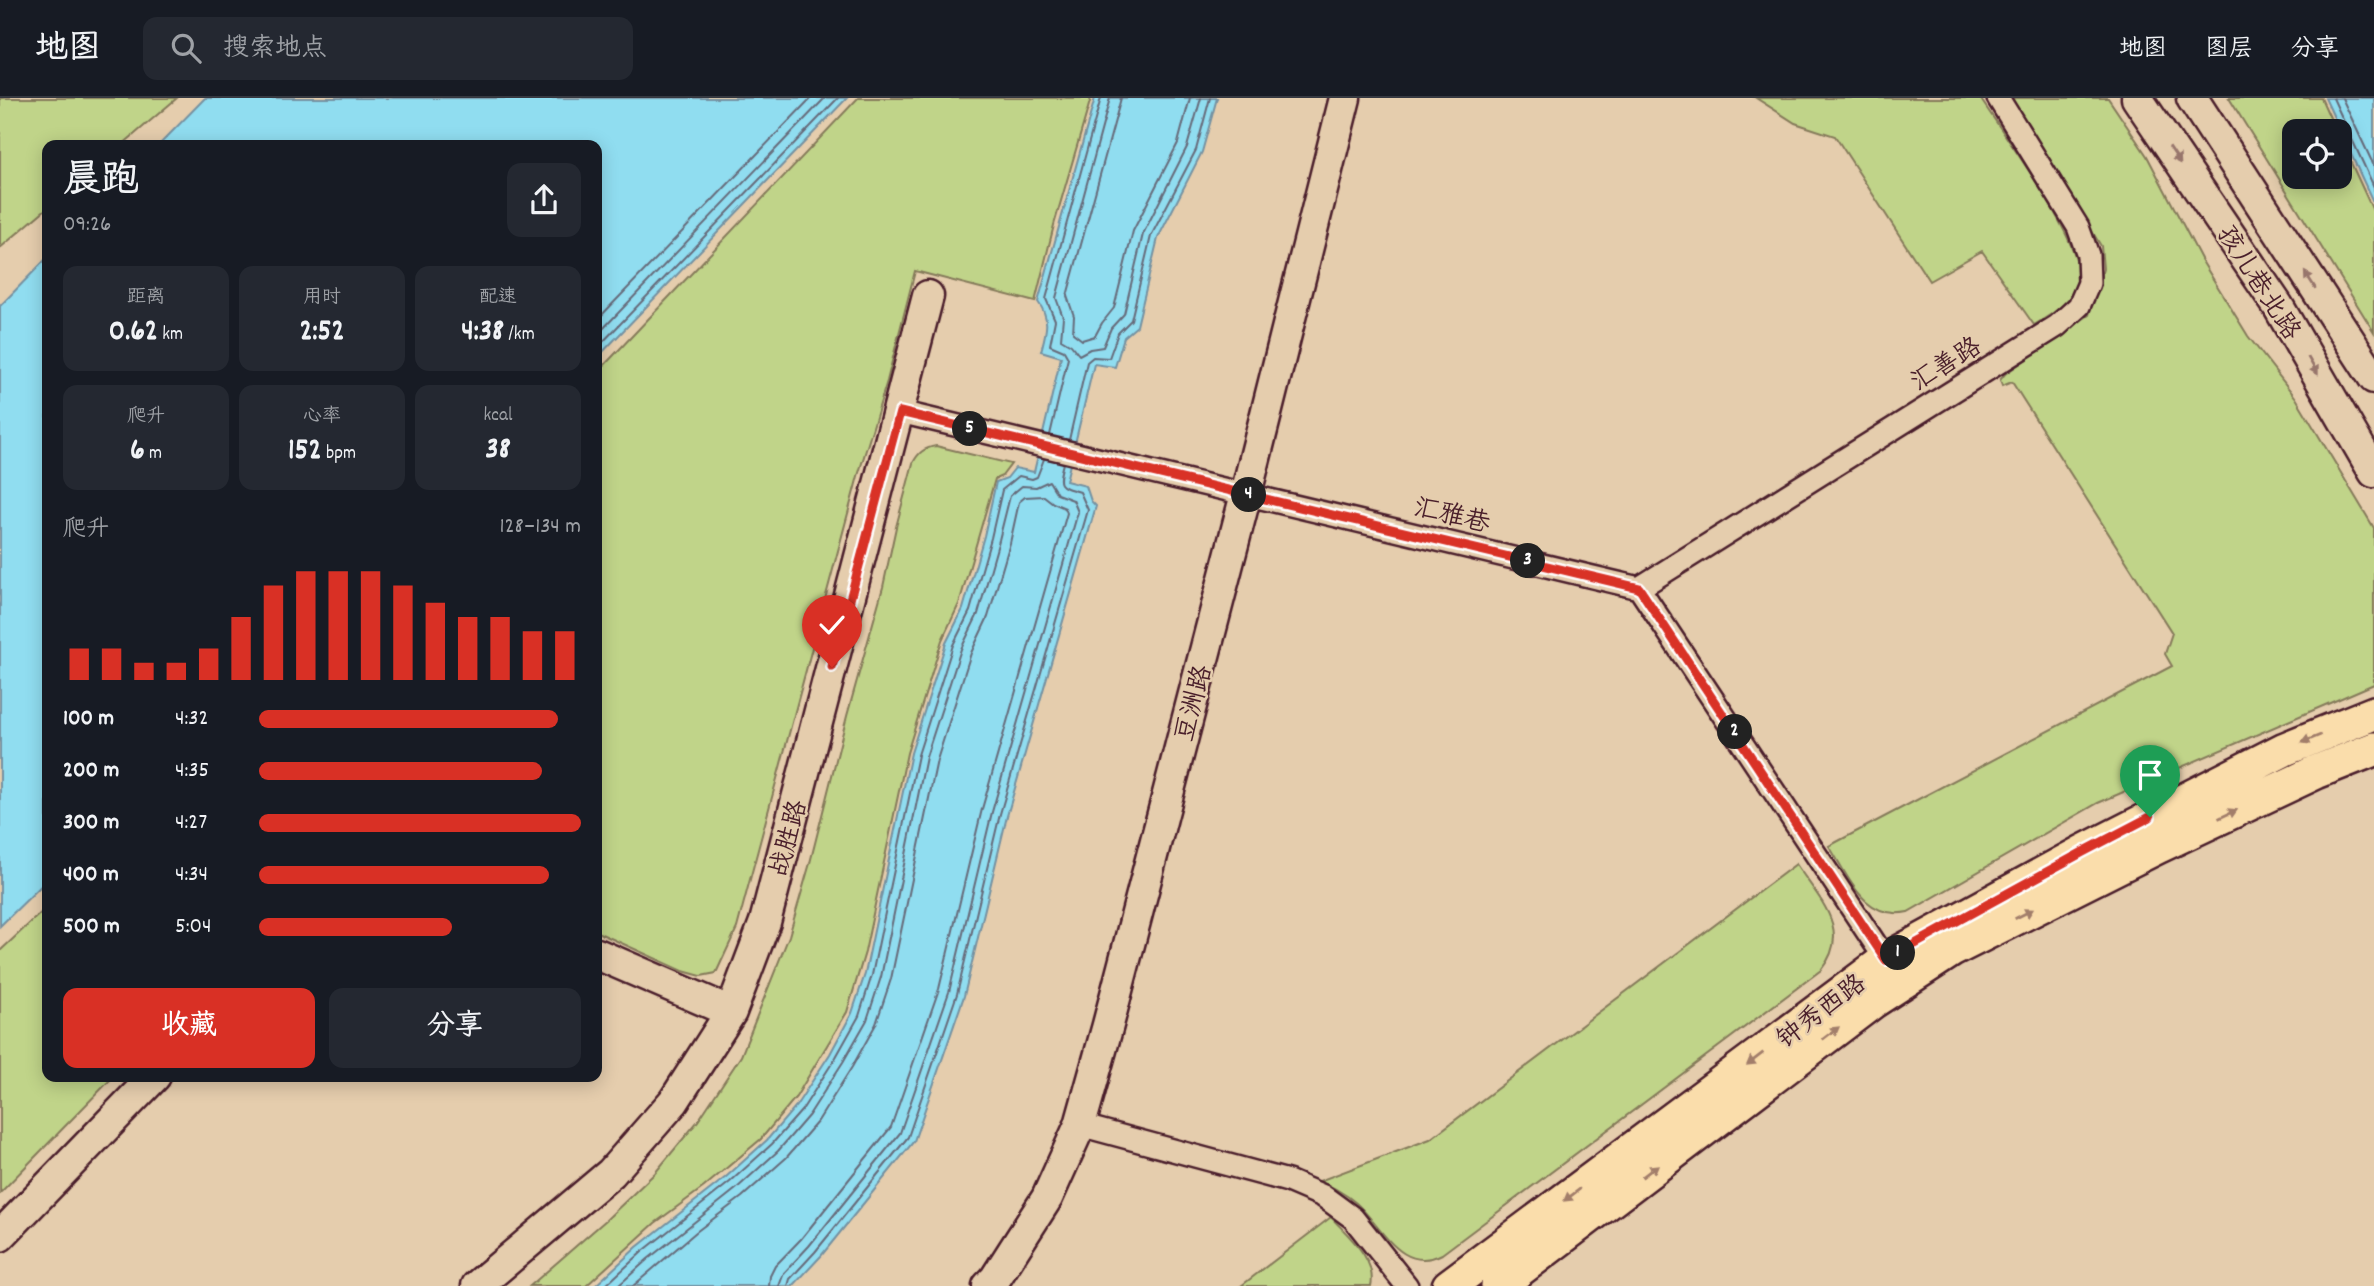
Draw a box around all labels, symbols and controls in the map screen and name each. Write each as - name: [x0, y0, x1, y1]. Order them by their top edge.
- search box: [143, 17, 633, 80]
- text: 地图: [35, 27, 101, 74]
- icon: search: [167, 29, 205, 67]
- text: 搜索地点: [223, 31, 327, 68]
- text: 地图: [2119, 33, 2167, 67]
- text: 图层: [2205, 33, 2253, 67]
- text: 分享: [2291, 33, 2339, 67]
- map controls: [2282, 119, 2352, 189]
- button: locate: [2282, 119, 2352, 189]
- one-way arrow: [2169, 145, 2182, 164]
- text: 晨跑: [63, 155, 139, 210]
- button: share: [507, 163, 581, 237]
- text: 09:26: [63, 209, 111, 242]
- street label: 孩儿巷北路: [2206, 219, 2308, 349]
- one-way arrow: [2304, 270, 2317, 289]
- text: 距离: [127, 285, 165, 312]
- text: 用时: [303, 285, 341, 312]
- text: 配速: [479, 285, 517, 312]
- text: 0.62: [109, 312, 158, 355]
- text: 2:52: [299, 312, 345, 355]
- text: 4:38: [461, 312, 504, 355]
- text: km: [158, 322, 183, 349]
- text: /km: [504, 322, 535, 349]
- street label: 汇善路: [1904, 330, 1990, 402]
- one-way arrow: [2306, 356, 2319, 375]
- text: kcal: [484, 403, 512, 430]
- text: 爬升: [127, 404, 165, 431]
- text: 心率: [303, 404, 341, 431]
- pin: 5: [953, 412, 988, 446]
- text: 5: [965, 415, 974, 442]
- text: 38: [485, 430, 511, 473]
- text: 6: [130, 431, 145, 474]
- text: 152: [288, 431, 322, 474]
- text: m: [145, 441, 162, 468]
- text: bpm: [322, 441, 356, 468]
- pin: 4: [1232, 478, 1266, 512]
- text: 4: [1245, 481, 1252, 508]
- street label: 汇雅巷: [1409, 491, 1493, 544]
- text: 128–134 m: [499, 511, 581, 544]
- text: 爬升: [63, 514, 109, 547]
- pin: 3: [1510, 544, 1546, 578]
- text: 3: [1523, 547, 1532, 574]
- pin: [802, 595, 862, 667]
- icon: check: [813, 606, 851, 644]
- street label: 豆洲路: [1167, 661, 1223, 746]
- text: 100 m: [63, 703, 114, 736]
- text: 4:32: [175, 703, 209, 736]
- pin: 2: [1718, 714, 1752, 750]
- text: 2: [1730, 718, 1739, 745]
- one-way arrow: [2300, 733, 2321, 744]
- pin: [2120, 745, 2180, 817]
- text: 200 m: [63, 755, 119, 788]
- text: 4:35: [175, 755, 209, 788]
- icon: arrive: [2131, 756, 2169, 794]
- street label: 战胜路: [762, 796, 818, 881]
- text: 300 m: [63, 807, 119, 840]
- text: 4:27: [175, 807, 207, 840]
- one-way arrow: [2218, 808, 2238, 819]
- text: 400 m: [63, 859, 119, 892]
- text: 4:34: [175, 859, 208, 892]
- one-way arrow: [2014, 909, 2034, 920]
- text: 500 m: [63, 911, 120, 944]
- text: 5:04: [175, 911, 212, 944]
- pin: 1: [1881, 936, 1916, 970]
- text: 1: [1895, 939, 1900, 966]
- street label: 钟秀西路: [1769, 967, 1875, 1059]
- button: 收藏: [63, 988, 315, 1068]
- button: 分享: [329, 988, 581, 1068]
- one-way arrow: [1822, 1027, 1840, 1041]
- one-way arrow: [1746, 1052, 1764, 1067]
- one-way arrow: [1640, 1163, 1658, 1178]
- one-way arrow: [1563, 1187, 1581, 1201]

